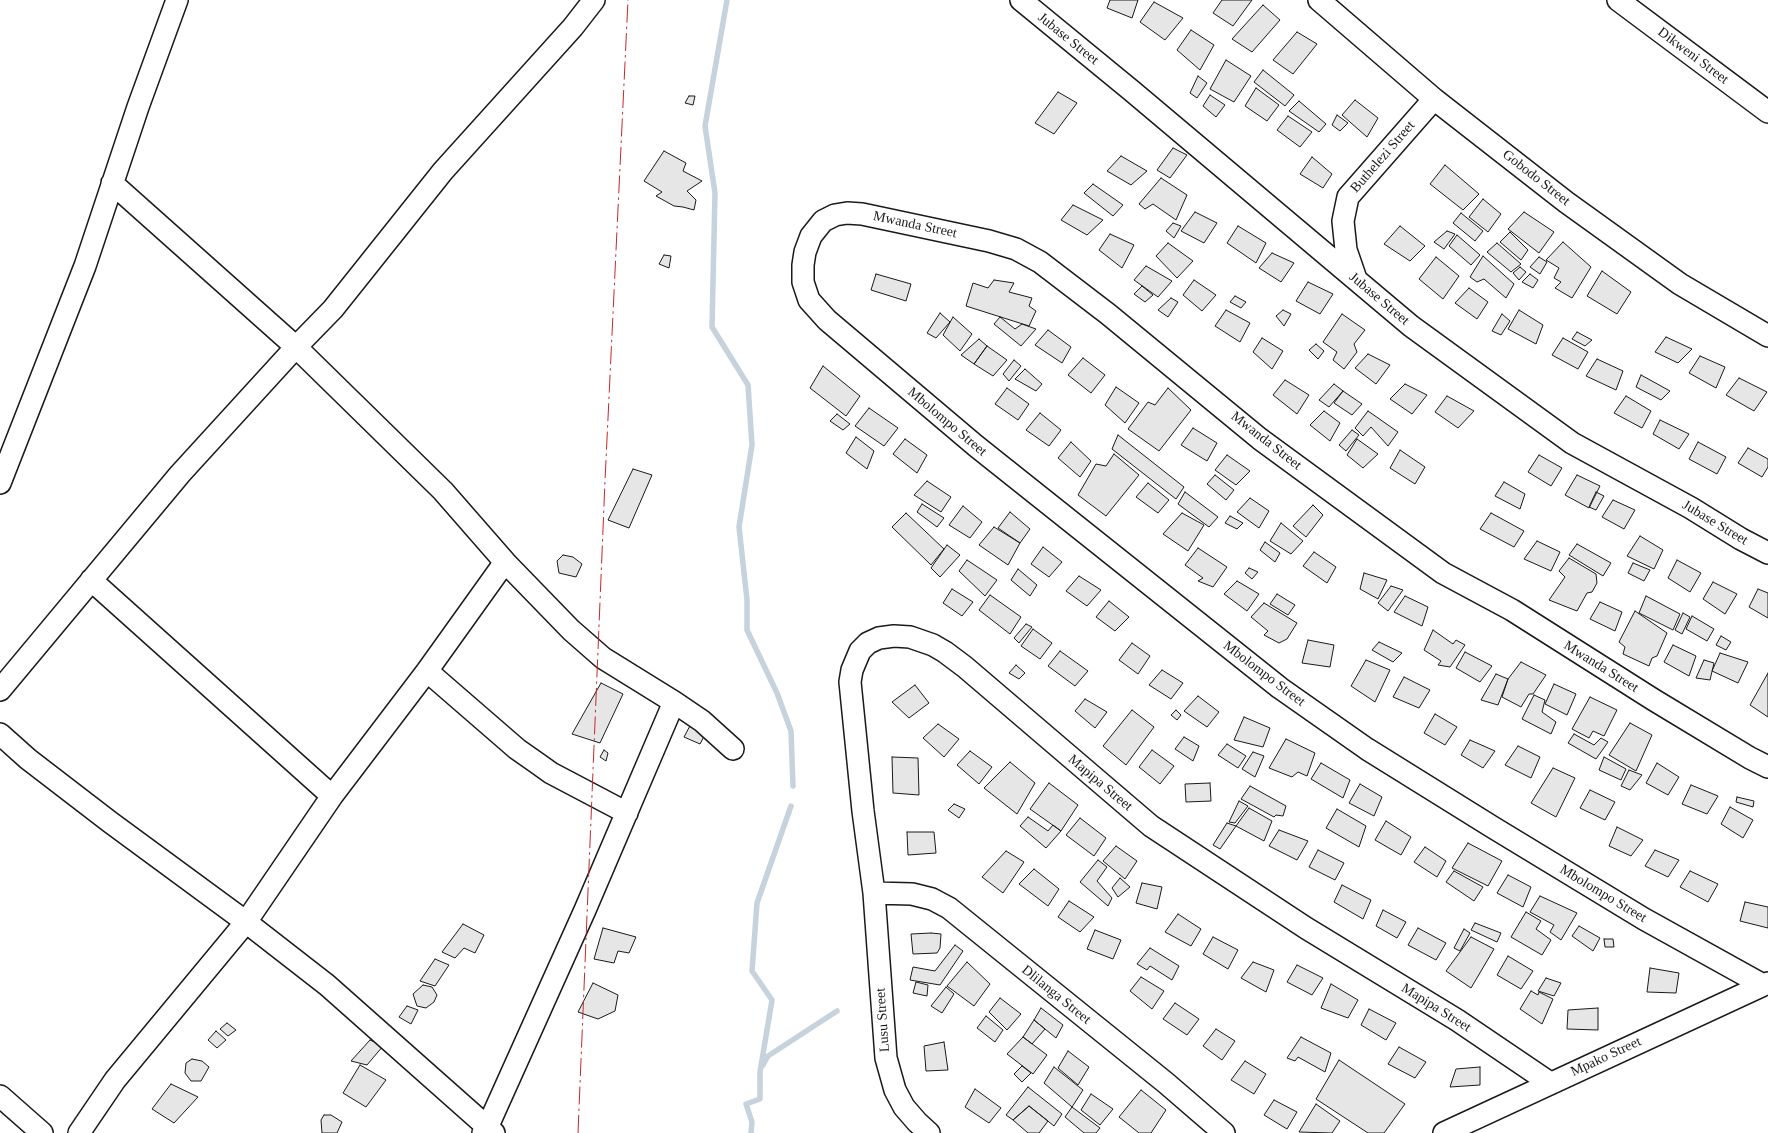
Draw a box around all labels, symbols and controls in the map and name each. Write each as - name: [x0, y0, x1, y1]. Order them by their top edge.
- street label: Jubase Street: [1034, 9, 1102, 69]
- street label: Dikweni Street: [1654, 24, 1732, 88]
- street label: Buthelezi Street: [1347, 118, 1419, 196]
- street label: Gobodo Street: [1499, 146, 1573, 210]
- street label: Mwanda Street: [872, 208, 958, 242]
- street label: Jubase Street: [1345, 269, 1413, 329]
- street label: Mbolompo Street: [904, 384, 990, 460]
- street label: Mwanda Street: [1227, 408, 1305, 474]
- street label: Jubase Street: [1679, 497, 1751, 549]
- street label: Mwanda Street: [1560, 637, 1642, 697]
- street label: Mbolompo Street: [1220, 638, 1308, 710]
- street label: Mapipa Street: [1064, 751, 1136, 815]
- street label: Mbolompo Street: [1557, 861, 1649, 927]
- street label: Dlilanga Street: [1018, 962, 1094, 1028]
- street label: Mapipa Street: [1398, 980, 1474, 1036]
- street label: Lusu Street: [872, 987, 894, 1053]
- street label: Mpako Street: [1568, 1033, 1644, 1081]

